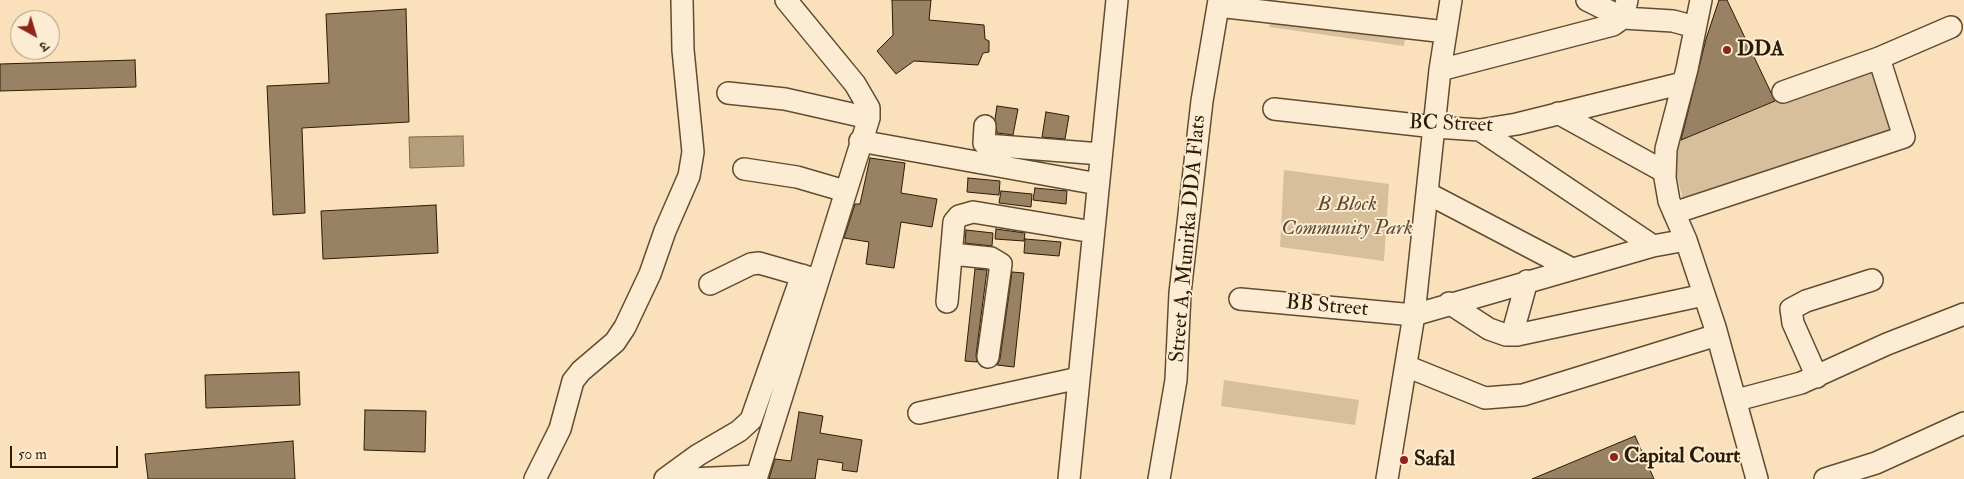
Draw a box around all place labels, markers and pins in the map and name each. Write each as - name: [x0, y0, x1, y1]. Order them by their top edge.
- place label: DDA: [1737, 37, 1784, 63]
- marker: DDA: [1721, 44, 1733, 56]
- place label: Capital Court: [1624, 444, 1740, 470]
- place label: Safal: [1414, 447, 1455, 473]
- marker: Capital Court: [1608, 451, 1620, 463]
- marker: Safal: [1398, 454, 1410, 466]

